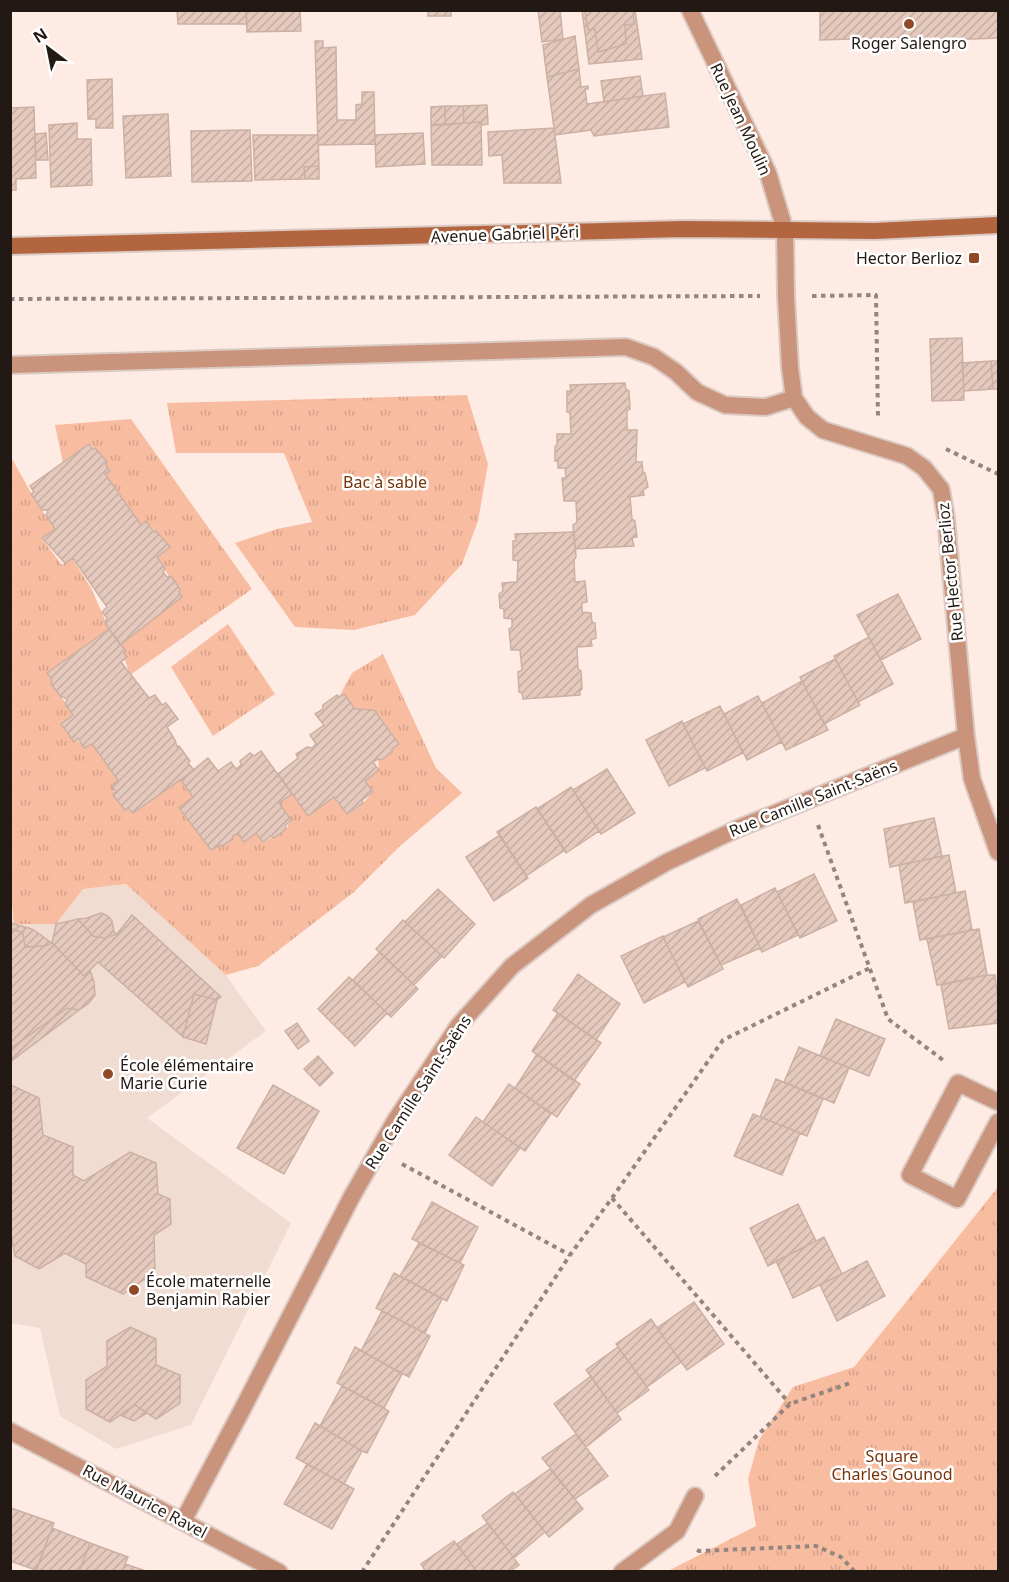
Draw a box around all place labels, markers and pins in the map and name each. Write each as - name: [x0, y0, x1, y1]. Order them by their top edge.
- marker: Roger Salengro: [902, 17, 916, 31]
- place label: Roger Salengro: [851, 32, 967, 54]
- place label: Hector Berlioz: [856, 247, 962, 269]
- marker: Hector Berlioz: [967, 251, 981, 265]
- place label: École élémentaire Marie Curie: [120, 1054, 254, 1094]
- marker: École élémentaire Marie Curie: [101, 1067, 115, 1081]
- place label: École maternelle Benjamin Rabier: [146, 1270, 271, 1310]
- marker: École maternelle Benjamin Rabier: [127, 1283, 141, 1297]

